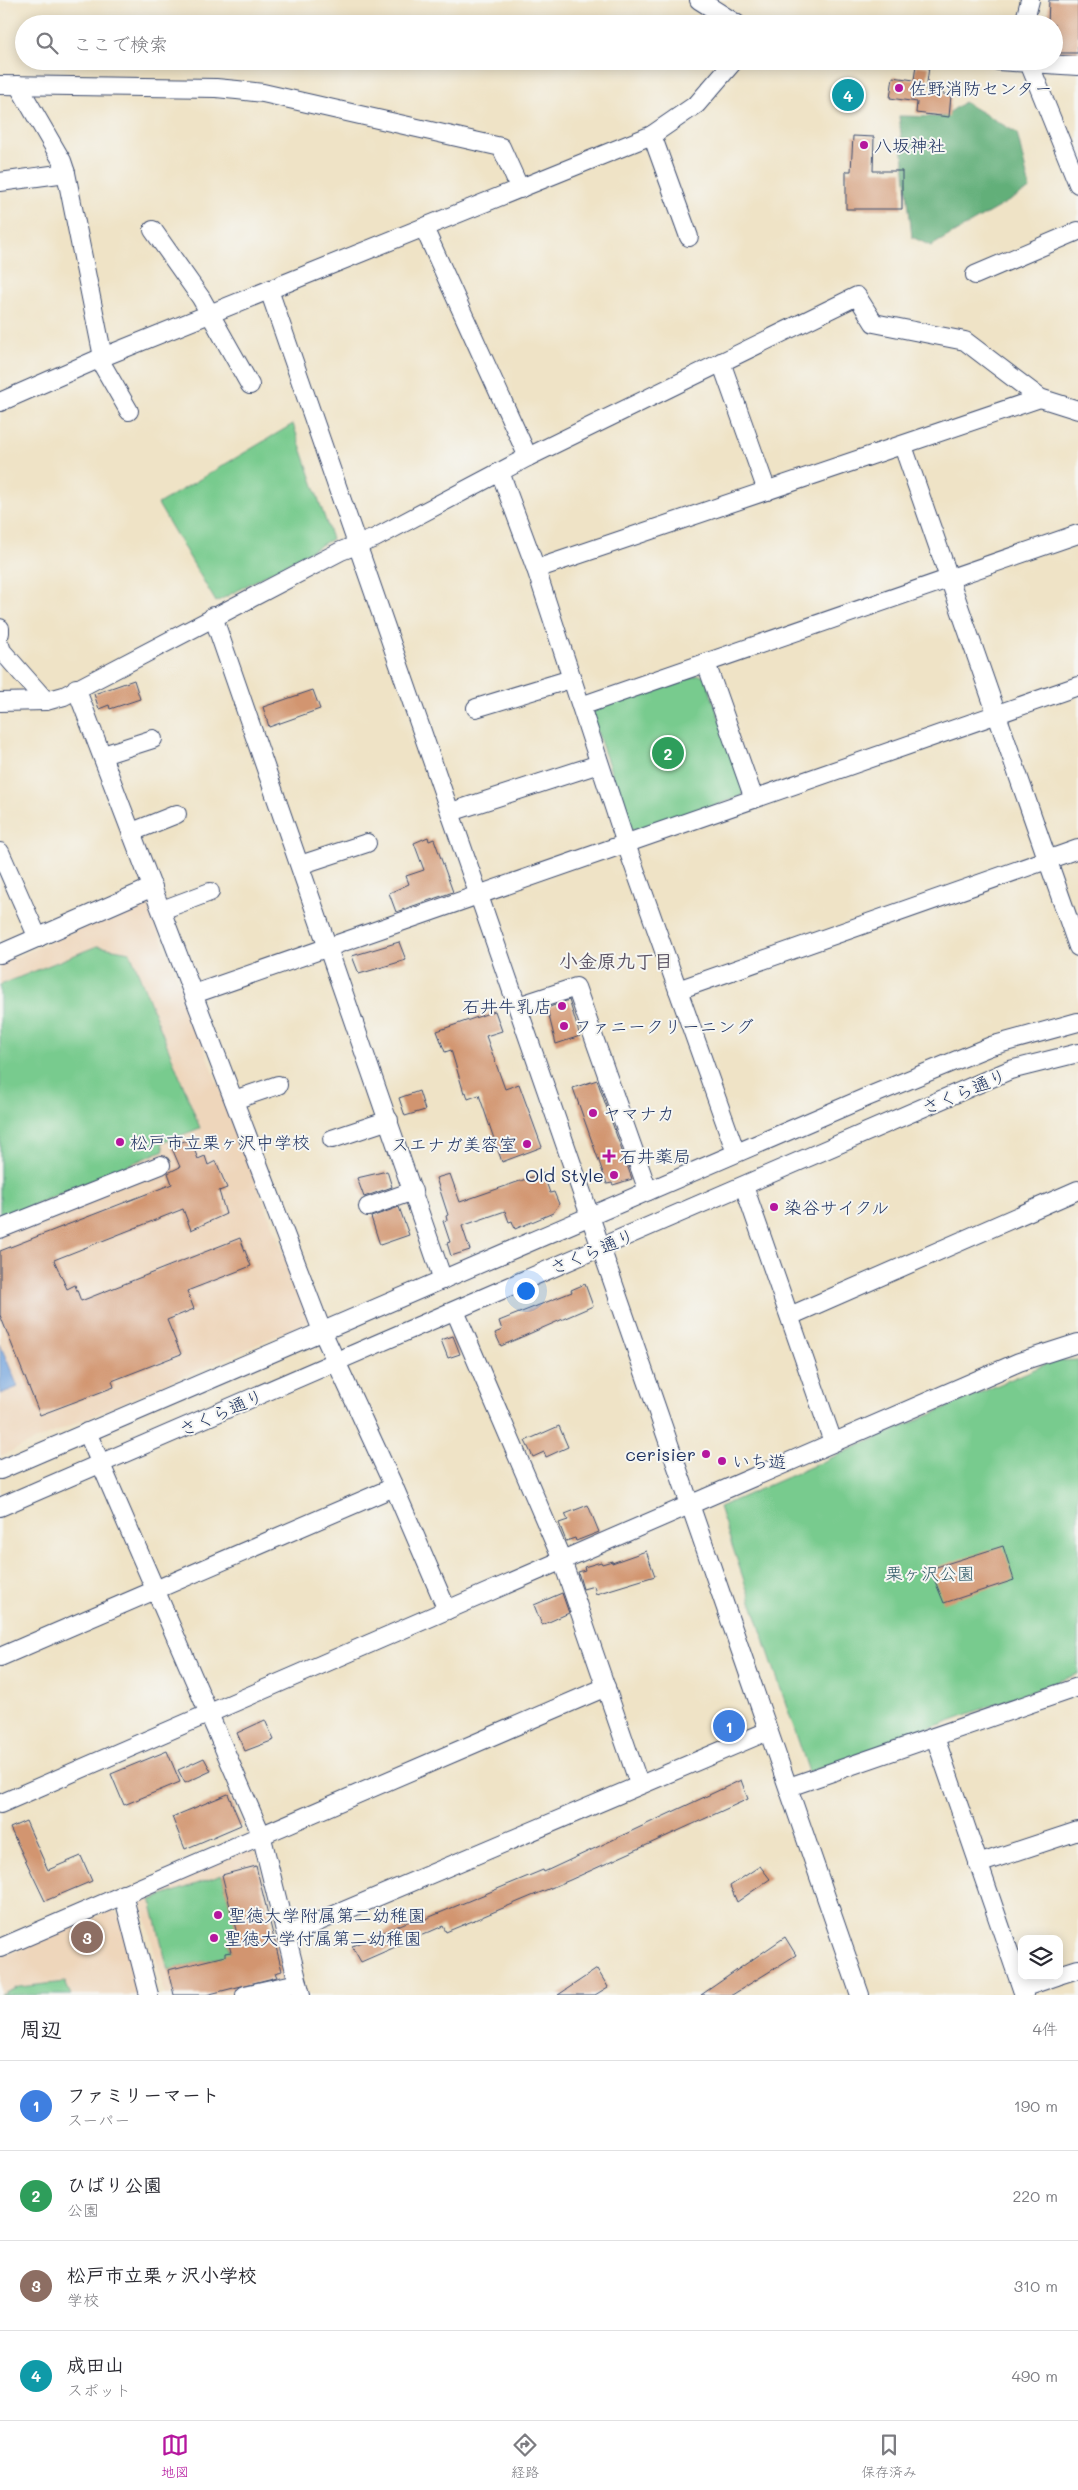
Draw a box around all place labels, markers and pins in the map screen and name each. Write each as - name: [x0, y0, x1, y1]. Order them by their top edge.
- pin: 4: [832, 76, 864, 114]
- place label: 佐野消防センター: [909, 76, 1052, 100]
- marker: 佐野消防センター: [893, 82, 905, 94]
- place label: 八坂神社: [874, 133, 946, 157]
- marker: 八坂神社: [858, 139, 870, 151]
- pin: 2: [652, 734, 684, 772]
- place label: 石井牛乳店: [462, 994, 552, 1018]
- marker: 石井牛乳店: [556, 1000, 568, 1012]
- place label: ファニークリーニング: [574, 1014, 754, 1038]
- marker: ファニークリーニング: [558, 1020, 570, 1032]
- place label: ヤマナカ: [603, 1101, 675, 1125]
- marker: ヤマナカ: [587, 1107, 599, 1119]
- place label: 松戸市立栗ヶ沢中学校: [130, 1130, 310, 1154]
- place label: スエナガ美容室: [391, 1132, 517, 1156]
- marker: 松戸市立栗ヶ沢中学校: [114, 1136, 126, 1148]
- marker: スエナガ美容室: [521, 1138, 533, 1150]
- place label: 石井薬局: [619, 1144, 691, 1168]
- marker: 石井薬局: [603, 1150, 615, 1162]
- place label: Old Style: [525, 1163, 604, 1187]
- marker: Old Style: [608, 1169, 620, 1181]
- place label: 染谷サイクル: [784, 1195, 889, 1219]
- marker: 染谷サイクル: [768, 1201, 780, 1213]
- place label: cerisier: [625, 1442, 696, 1466]
- marker: cerisier: [700, 1448, 712, 1460]
- place label: いち遊: [732, 1449, 786, 1473]
- marker: いち遊: [716, 1455, 728, 1467]
- pin: 1: [713, 1707, 745, 1745]
- place label: 聖徳大学附属第二幼稚園: [228, 1903, 426, 1927]
- marker: 聖徳大学附属第二幼稚園: [212, 1909, 224, 1921]
- pin: 3: [71, 1918, 103, 1956]
- place label: 聖徳大学付属第二幼稚園: [224, 1926, 422, 1950]
- marker: 聖徳大学付属第二幼稚園: [208, 1932, 220, 1944]

